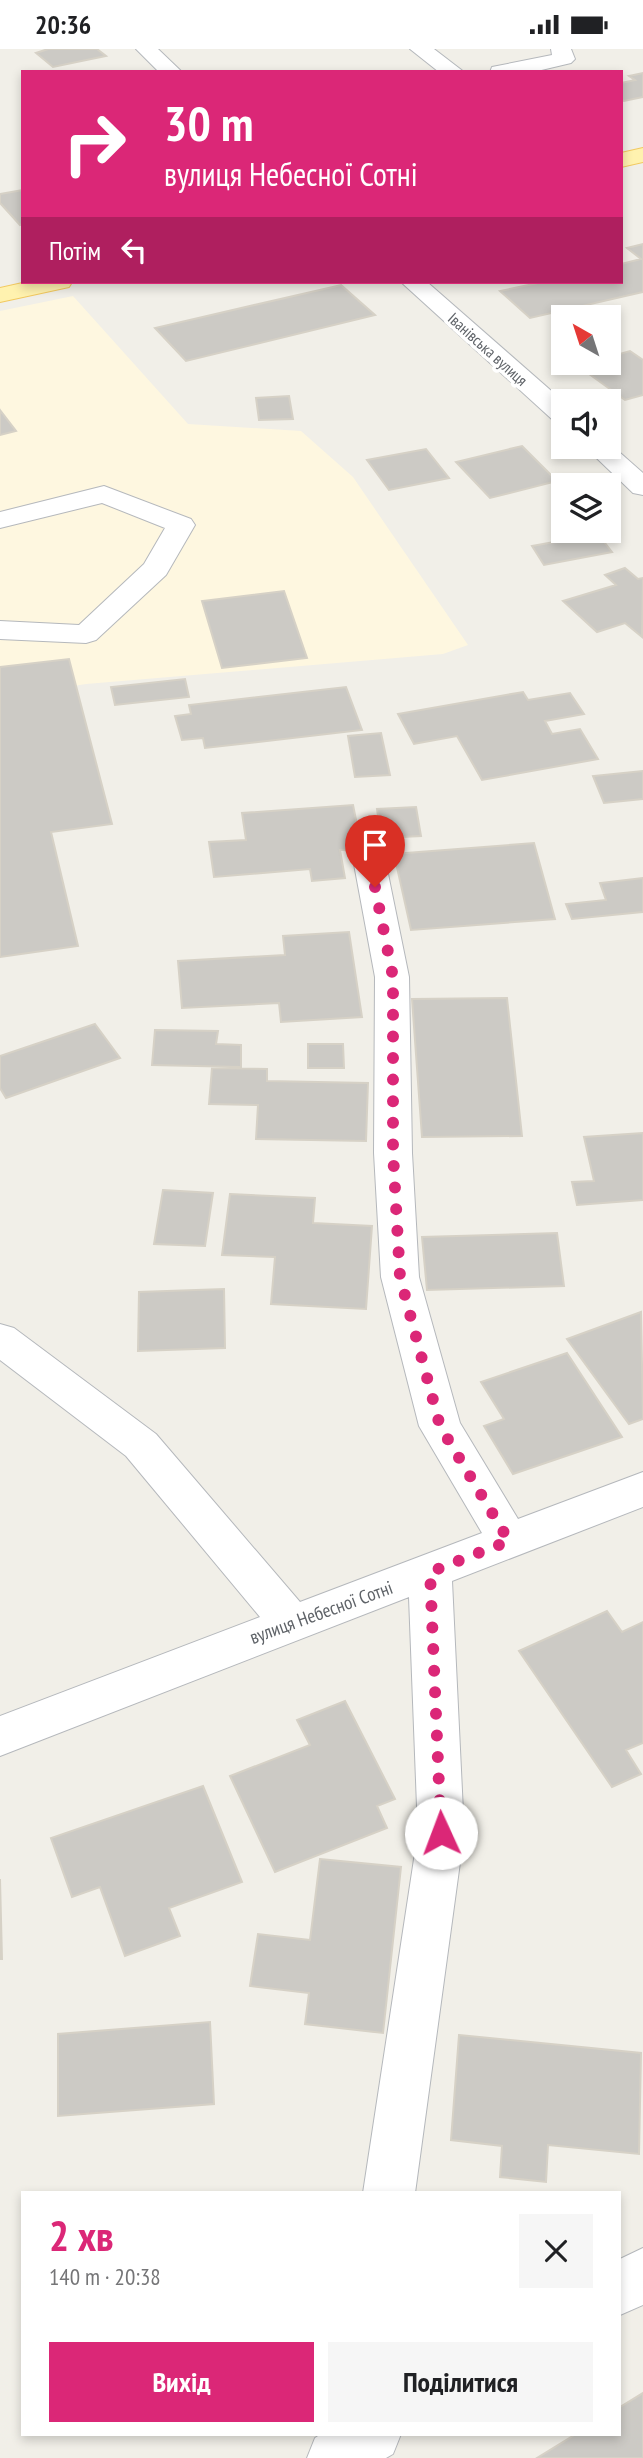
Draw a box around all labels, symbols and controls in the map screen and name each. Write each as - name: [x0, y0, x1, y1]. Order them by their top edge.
- text: 20:36: [35, 8, 91, 41]
- text: 30 m: [164, 91, 253, 155]
- icon: right: [49, 98, 140, 189]
- text: вулиця Небесної Сотні: [164, 153, 418, 195]
- icon: left: [115, 231, 153, 269]
- text: Потім: [49, 234, 101, 267]
- north arrow: [551, 305, 621, 375]
- map controls: [551, 305, 621, 543]
- street label: Іванівська вулиця: [444, 308, 532, 390]
- button: sound: [551, 389, 621, 459]
- button: layers: [551, 473, 621, 543]
- pin: [345, 815, 405, 887]
- icon: arrive: [356, 826, 394, 864]
- street label: вулиця Небесної Сотні: [246, 1575, 396, 1649]
- position arrow: [404, 1796, 478, 1870]
- text: 2 хв: [49, 2208, 114, 2263]
- button: close: [519, 2214, 593, 2288]
- text: 140 m · 20:38: [49, 2262, 161, 2291]
- button: Вихід: [49, 2342, 314, 2422]
- button: Поділитися: [328, 2342, 593, 2422]

